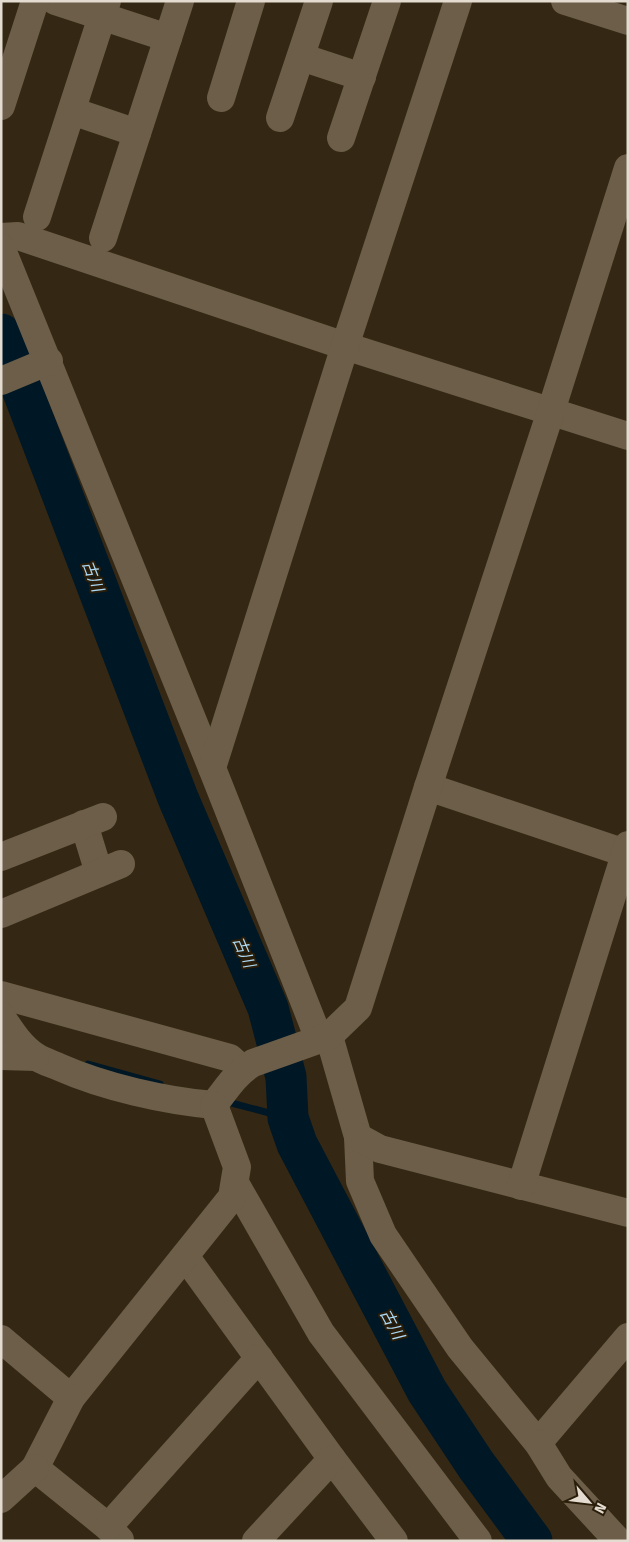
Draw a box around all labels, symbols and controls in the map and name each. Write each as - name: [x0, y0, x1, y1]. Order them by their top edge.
- water label: 古川: [78, 558, 108, 596]
- water label: 古川: [229, 934, 260, 972]
- water label: 古川: [376, 1305, 409, 1344]
- north arrow: [564, 1477, 614, 1527]
- text: N: [590, 1500, 610, 1516]

